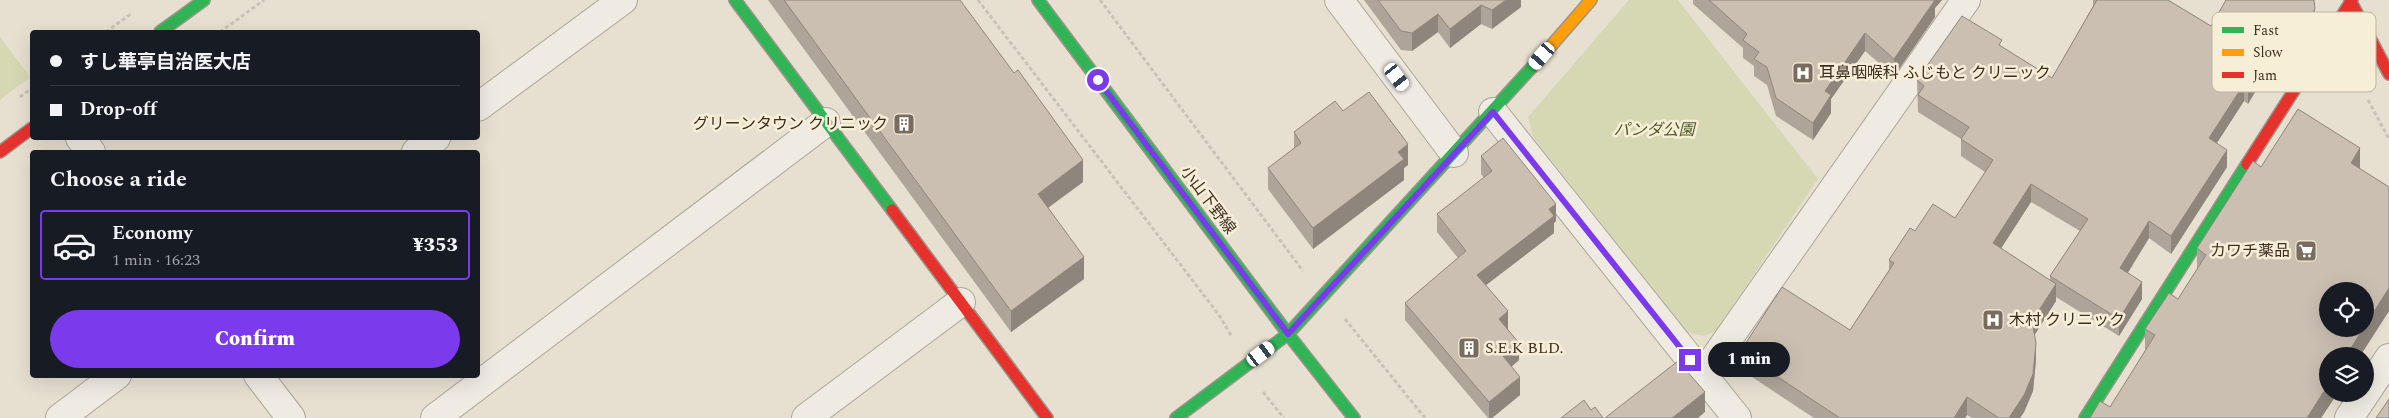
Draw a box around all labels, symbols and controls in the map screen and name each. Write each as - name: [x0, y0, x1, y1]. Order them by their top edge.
- legend: [2212, 12, 2376, 92]
- text: Fast: [2253, 20, 2279, 41]
- car: [1526, 40, 1557, 72]
- text: Slow: [2253, 42, 2283, 63]
- text: すし華亭自治医大店: [80, 48, 251, 77]
- car: [1381, 61, 1412, 93]
- hospital icon: 耳鼻咽喉科 ふじもと クリニック: [1791, 61, 1815, 85]
- place label: 耳鼻咽喉科 ふじもと クリニック: [1819, 61, 2051, 85]
- text: Jam: [2253, 65, 2277, 86]
- route start: [1087, 69, 1109, 91]
- text: Drop-off: [80, 95, 157, 124]
- place label: グリーンタウン クリニック: [693, 112, 888, 136]
- building icon: グリーンタウン クリニック: [892, 112, 916, 136]
- park label: パンダ公園: [1614, 118, 1696, 142]
- street label: 小山下野線: [1174, 161, 1242, 239]
- text: Choose a ride: [50, 163, 187, 196]
- text: Economy: [112, 219, 193, 248]
- icon: car: [52, 223, 97, 268]
- text: ¥353: [412, 231, 458, 260]
- place label: カワチ薬品: [2210, 239, 2290, 263]
- supermarket icon: カワチ薬品: [2294, 239, 2318, 263]
- text: 1 min · 16:23: [112, 248, 200, 272]
- map controls: [2319, 282, 2374, 402]
- button: locate: [2319, 282, 2374, 337]
- hospital icon: 木村 クリニック: [1981, 308, 2005, 332]
- place label: 木村 クリニック: [2009, 308, 2125, 332]
- button: Confirm: [50, 310, 460, 368]
- building icon: S.E.K BLD.: [1457, 336, 1481, 360]
- place label: S.E.K BLD.: [1485, 336, 1564, 360]
- car: [1244, 339, 1277, 369]
- callout: 1 min: [1708, 342, 1790, 378]
- text: 1 min: [1727, 347, 1771, 371]
- button: layers: [2319, 347, 2374, 402]
- route end: [1679, 349, 1701, 371]

